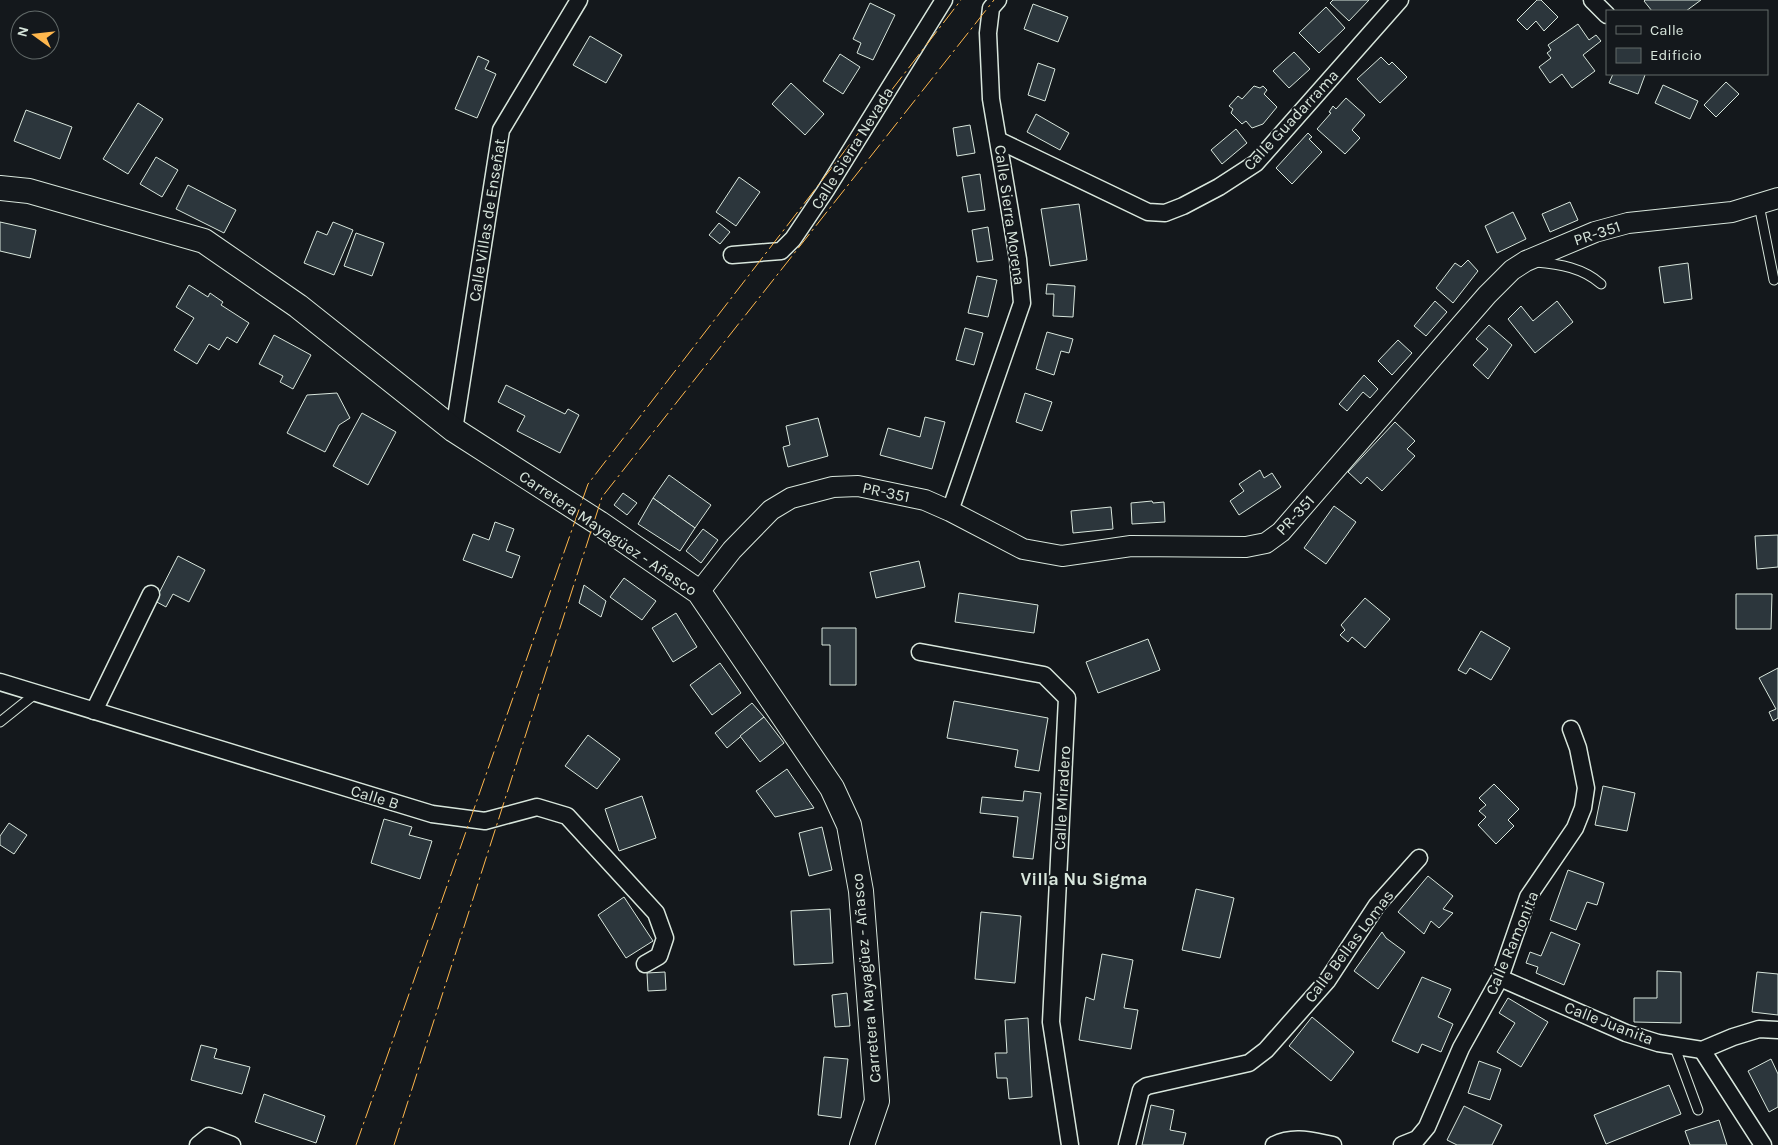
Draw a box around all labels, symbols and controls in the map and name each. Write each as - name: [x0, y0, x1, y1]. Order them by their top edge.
- north arrow: [10, 10, 60, 60]
- legend: [1606, 10, 1768, 75]
- text: Calle: [1650, 21, 1684, 39]
- text: N: [13, 25, 32, 39]
- text: Edificio: [1650, 46, 1702, 64]
- street label: Calle Guadarrama: [1239, 66, 1343, 174]
- street label: Calle Sierra Nevada: [807, 83, 897, 213]
- street label: Calle Villas de Enseñat: [465, 137, 509, 303]
- street label: Calle Sierra Morena: [991, 144, 1029, 286]
- street label: PR-351: [1571, 217, 1623, 249]
- street label: Carretera Mayagüez - Añasco: [515, 466, 701, 600]
- street label: PR-351: [861, 478, 911, 506]
- street label: PR-351: [1272, 491, 1318, 539]
- street label: Calle Miradero: [1050, 745, 1074, 851]
- street label: Calle B: [349, 781, 401, 813]
- district label: Villa Nu Sigma: [1020, 868, 1148, 890]
- street label: Carretera Mayagüez - Añasco: [847, 872, 885, 1084]
- street label: Calle Bellas Lomas: [1300, 886, 1398, 1006]
- street label: Calle Ramonita: [1482, 888, 1542, 998]
- street label: Calle Juanita: [1562, 997, 1656, 1049]

